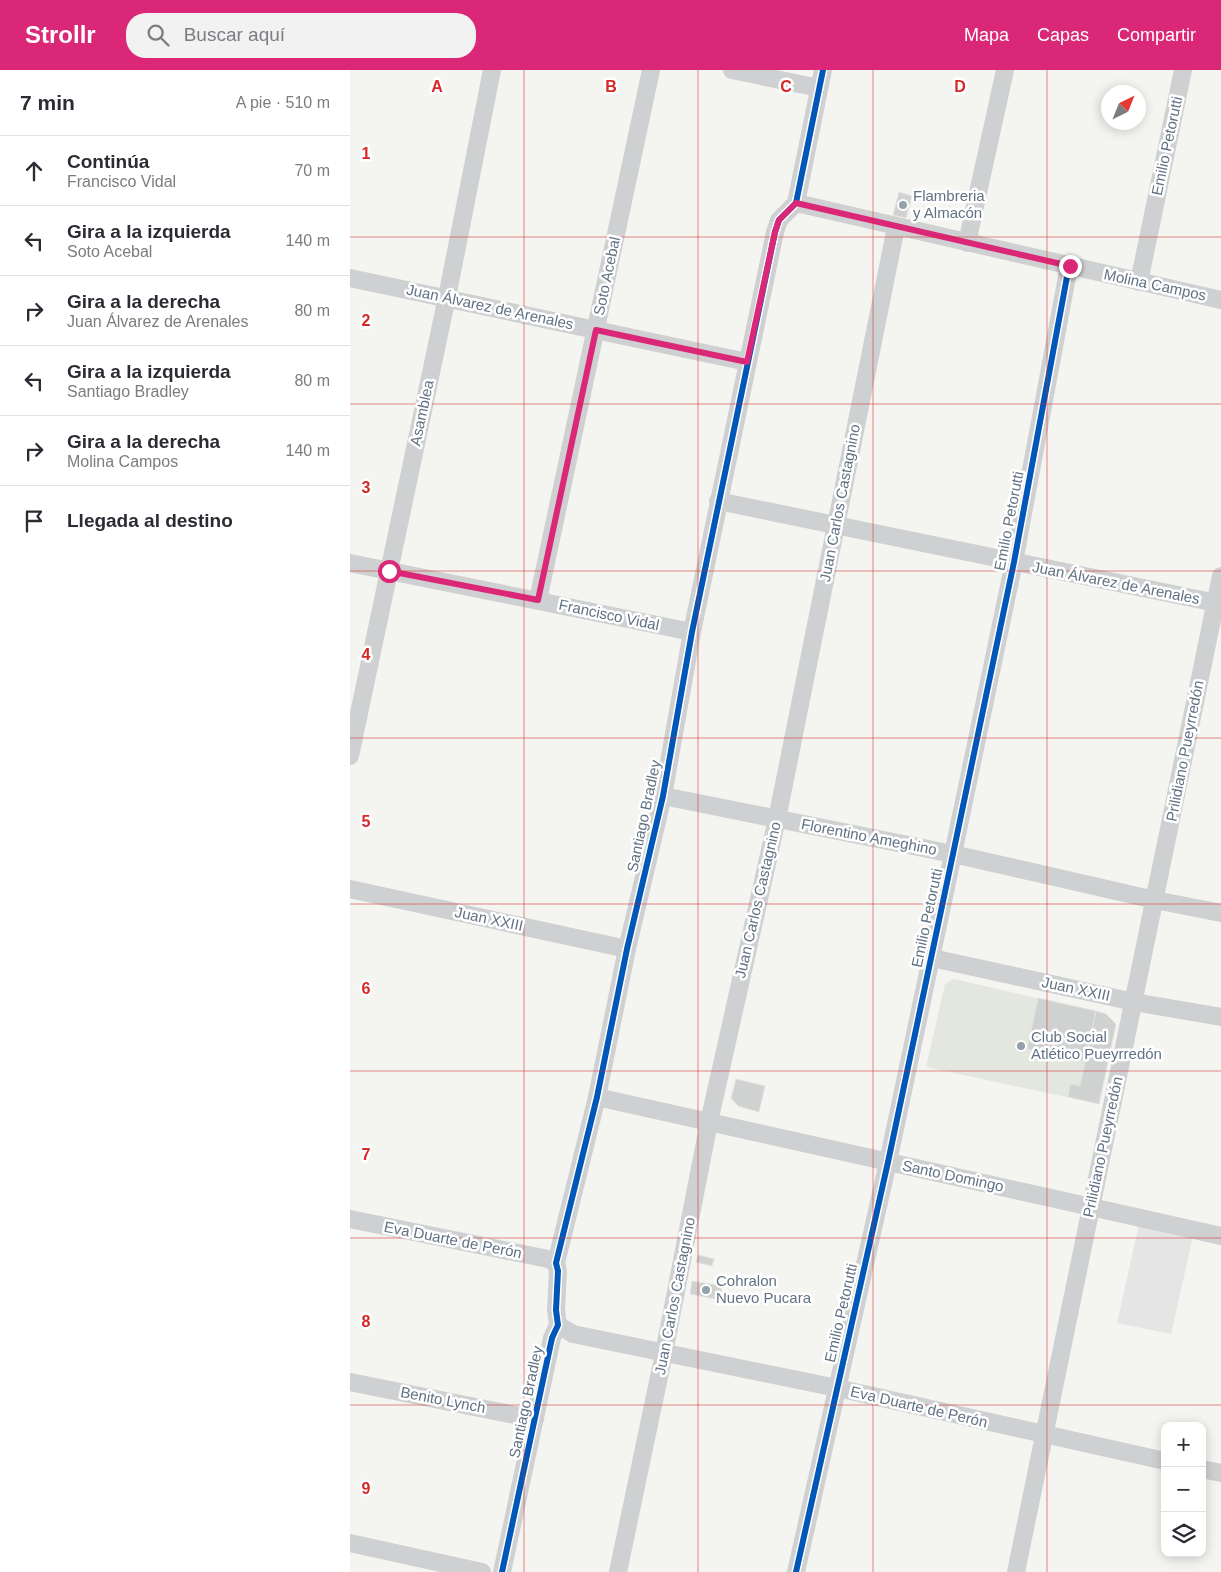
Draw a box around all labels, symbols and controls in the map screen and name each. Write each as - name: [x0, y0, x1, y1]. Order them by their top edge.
- search box: [126, 13, 476, 58]
- text: Strollr: [25, 21, 96, 48]
- icon: search: [144, 21, 172, 49]
- text: Buscar aquí: [184, 24, 285, 45]
- text: Mapa: [964, 25, 1009, 45]
- text: Capas: [1037, 25, 1089, 45]
- text: Compartir: [1117, 25, 1196, 45]
- text: A: [431, 78, 443, 95]
- text: B: [605, 78, 617, 95]
- text: C: [780, 78, 792, 95]
- text: D: [954, 78, 966, 95]
- north arrow: [1101, 85, 1146, 130]
- text: 7 min: [20, 91, 75, 114]
- text: A pie · 510 m: [236, 94, 330, 111]
- street label: Emilio Petorutti: [1148, 95, 1185, 197]
- text: 1: [362, 145, 371, 162]
- text: Continúa: [67, 151, 149, 172]
- icon: ahead: [20, 157, 48, 185]
- text: 70 m: [294, 162, 330, 179]
- text: Francisco Vidal: [67, 173, 176, 190]
- place label: Flambreria y Almacón: [913, 187, 985, 221]
- marker: Flambreria y Almacón: [897, 199, 909, 211]
- text: Gira a la izquierda: [67, 221, 231, 242]
- icon: left: [20, 227, 48, 255]
- text: 140 m: [286, 232, 330, 249]
- street label: Soto Acebal: [590, 235, 623, 317]
- text: Soto Acebal: [67, 243, 152, 260]
- route end: [1059, 255, 1082, 278]
- street label: Molina Campos: [1102, 265, 1208, 304]
- street label: Juan Álvarez de Arenales: [405, 281, 575, 333]
- text: Gira a la derecha: [67, 291, 220, 312]
- icon: right: [20, 297, 48, 325]
- text: 80 m: [294, 302, 330, 319]
- text: 2: [362, 312, 371, 329]
- text: Juan Álvarez de Arenales: [67, 313, 248, 330]
- text: Gira a la izquierda: [67, 361, 231, 382]
- icon: left: [20, 367, 48, 395]
- text: 80 m: [294, 372, 330, 389]
- street label: Asamblea: [406, 378, 437, 447]
- text: Santiago Bradley: [67, 383, 189, 400]
- street label: Juan Carlos Castagnino: [816, 423, 863, 583]
- text: Gira a la derecha: [67, 431, 220, 452]
- icon: right: [20, 437, 48, 465]
- text: 140 m: [286, 442, 330, 459]
- text: Molina Campos: [67, 453, 178, 470]
- street label: Emilio Petorutti: [991, 470, 1026, 572]
- text: 3: [362, 479, 371, 496]
- icon: arrive: [20, 507, 48, 535]
- text: Llegada al destino: [67, 510, 233, 531]
- street label: Juan Álvarez de Arenales: [1031, 558, 1201, 607]
- route start: [378, 560, 401, 583]
- street label: Francisco Vidal: [557, 596, 661, 633]
- text: 4: [362, 646, 371, 663]
- street label: Prilidiano Pueyrredón: [1162, 679, 1207, 823]
- street label: Santiago Bradley: [623, 758, 664, 874]
- text: 5: [362, 813, 371, 830]
- street label: Florentino Ameghino: [800, 815, 938, 858]
- street label: Juan Carlos Castagnino: [731, 820, 784, 980]
- street label: Emilio Petorutti: [908, 867, 945, 969]
- street label: Juan XXIII: [453, 903, 525, 934]
- street label: Juan XXIII: [1040, 973, 1112, 1004]
- text: 6: [362, 980, 371, 997]
- place label: Club Social Atlético Pueyrredón: [1031, 1028, 1162, 1062]
- marker: Club Social Atlético Pueyrredón: [1015, 1040, 1027, 1052]
- street label: Prilidiano Pueyrredón: [1079, 1075, 1126, 1219]
- text: 7: [362, 1146, 371, 1163]
- street label: Santo Domingo: [901, 1156, 1005, 1195]
- street label: Juan Carlos Castagnino: [651, 1216, 698, 1376]
- street label: Eva Duarte de Perón: [383, 1218, 523, 1261]
- street label: Emilio Petorutti: [821, 1262, 860, 1364]
- place label: Cohralon Nuevo Pucara: [716, 1272, 812, 1306]
- marker: Cohralon Nuevo Pucara: [700, 1284, 712, 1296]
- text: 8: [362, 1313, 371, 1330]
- street label: Santiago Bradley: [505, 1344, 546, 1460]
- street label: Eva Duarte de Perón: [849, 1382, 989, 1431]
- street label: Benito Lynch: [399, 1383, 487, 1416]
- map controls: [1161, 1422, 1206, 1557]
- button: +: [1161, 1422, 1206, 1467]
- button: −: [1161, 1467, 1206, 1512]
- text: 9: [362, 1480, 371, 1497]
- button: layers: [1161, 1512, 1206, 1557]

